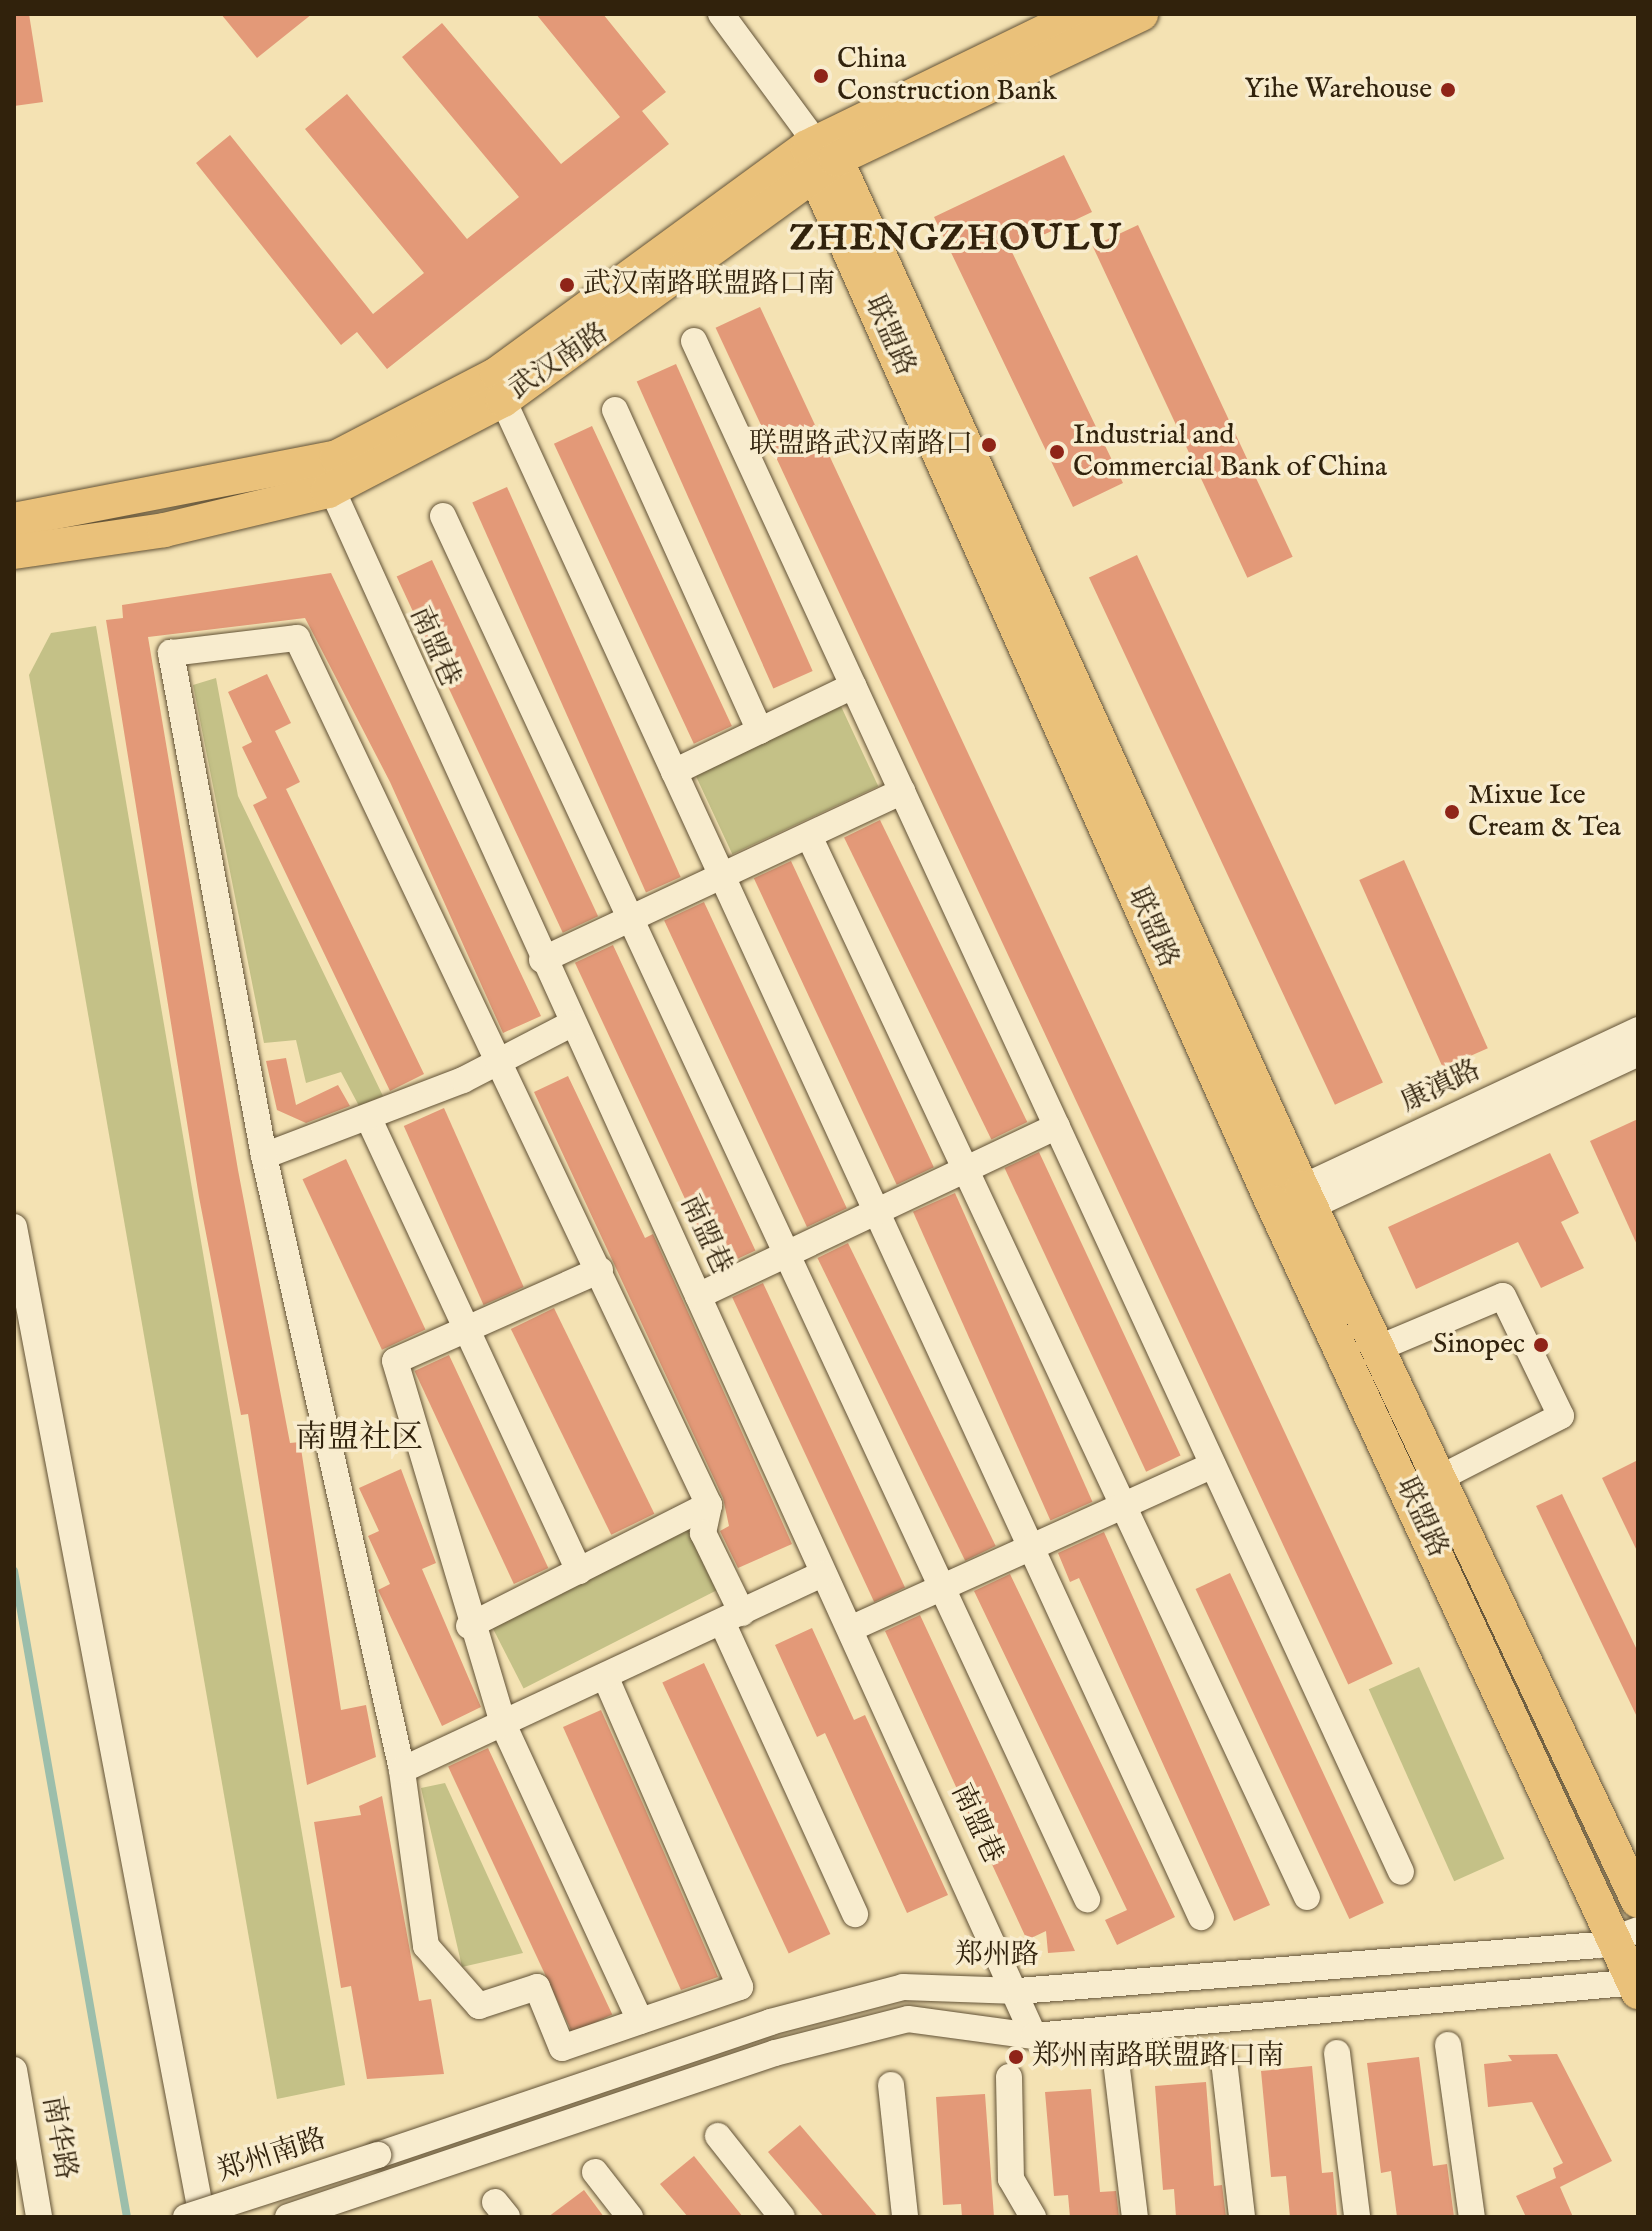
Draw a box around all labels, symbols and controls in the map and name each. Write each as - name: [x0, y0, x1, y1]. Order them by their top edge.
- place label: China Construction Bank: [837, 43, 1057, 109]
- marker: China Construction Bank: [812, 67, 830, 85]
- place label: Yihe Warehouse: [1244, 73, 1432, 107]
- marker: Yihe Warehouse: [1439, 81, 1457, 99]
- district label: ZHENGZHOULU: [790, 218, 1122, 262]
- place label: 武汉南路联盟路口南: [583, 268, 835, 302]
- marker: 武汉南路联盟路口南: [558, 276, 576, 294]
- street label: 联盟路: [857, 291, 921, 381]
- street label: 武汉南路: [503, 317, 615, 407]
- place label: Industrial and Commercial Bank of China: [1073, 419, 1387, 485]
- place label: 联盟路武汉南路口: [749, 428, 973, 462]
- marker: 联盟路武汉南路口: [980, 436, 998, 454]
- marker: Industrial and Commercial Bank of China: [1048, 443, 1066, 461]
- street label: 南盟巷: [402, 602, 466, 692]
- place label: Mixue Ice Cream & Tea: [1468, 779, 1621, 845]
- marker: Mixue Ice Cream & Tea: [1443, 803, 1461, 821]
- street label: 联盟路: [1120, 883, 1184, 973]
- street label: 康滇路: [1396, 1054, 1486, 1120]
- street label: 南盟巷: [672, 1190, 738, 1280]
- place label: Sinopec: [1433, 1328, 1525, 1362]
- marker: Sinopec: [1532, 1336, 1550, 1354]
- district label: 南盟社区: [295, 1420, 423, 1458]
- street label: 联盟路: [1388, 1473, 1454, 1563]
- street label: 南盟巷: [943, 1779, 1009, 1869]
- street label: 郑州路: [955, 1939, 1039, 1973]
- place label: 郑州南路联盟路口南: [1032, 2040, 1284, 2074]
- marker: 郑州南路联盟路口南: [1007, 2048, 1025, 2066]
- street label: 南华路: [34, 2094, 82, 2182]
- street label: 郑州南路: [214, 2123, 330, 2189]

